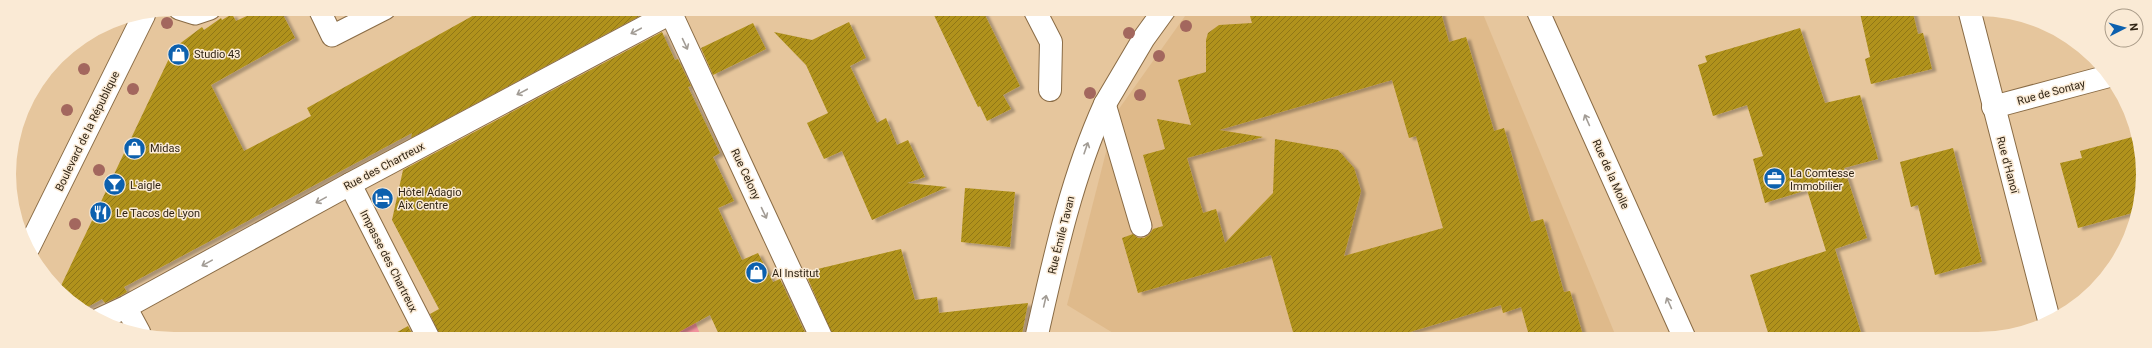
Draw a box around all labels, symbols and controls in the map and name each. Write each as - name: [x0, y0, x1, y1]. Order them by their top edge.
- north arrow: [2104, 8, 2144, 48]
- text: N: [2127, 22, 2140, 32]
- one-way arrow: [630, 28, 642, 35]
- one-way arrow: [682, 38, 690, 50]
- shop icon: Studio 43: [165, 41, 191, 67]
- place label: Studio 43: [194, 48, 240, 61]
- street label: Boulevard de la République: [53, 69, 122, 193]
- street label: Rue de Sontay: [2016, 77, 2087, 108]
- one-way arrow: [516, 89, 528, 96]
- one-way arrow: [1583, 115, 1590, 127]
- shop icon: Midas: [121, 135, 147, 161]
- street label: Rue d'Hanoï: [1994, 135, 2022, 196]
- street label: Rue de la Molle: [1589, 137, 1632, 211]
- street label: Rue des Chartreux: [342, 139, 427, 193]
- place label: Midas: [150, 142, 180, 155]
- one-way arrow: [1083, 142, 1090, 155]
- street label: Rue Celony: [728, 147, 763, 202]
- office icon: La Comtesse Immobilier: [1761, 166, 1787, 192]
- place label: La Comtesse Immobilier: [1790, 167, 1855, 193]
- bar icon: L'aigle: [102, 172, 128, 198]
- place label: L'aigle: [130, 179, 161, 192]
- hotel icon: Hôtel Adagio Aix Centre: [369, 185, 395, 211]
- place label: Hôtel Adagio Aix Centre: [398, 186, 461, 212]
- street label: Rue Émile Tavan: [1045, 195, 1077, 276]
- one-way arrow: [315, 197, 327, 204]
- restaurant icon: Le Tacos de Lyon: [88, 200, 114, 226]
- place label: Le Tacos de Lyon: [116, 207, 200, 220]
- one-way arrow: [761, 207, 768, 219]
- street label: Impasse des Chartreux: [357, 208, 420, 315]
- one-way arrow: [201, 259, 213, 267]
- shop icon: Al Institut: [743, 260, 769, 286]
- place label: Al Institut: [772, 267, 819, 280]
- one-way arrow: [1041, 294, 1049, 307]
- one-way arrow: [1665, 297, 1672, 309]

